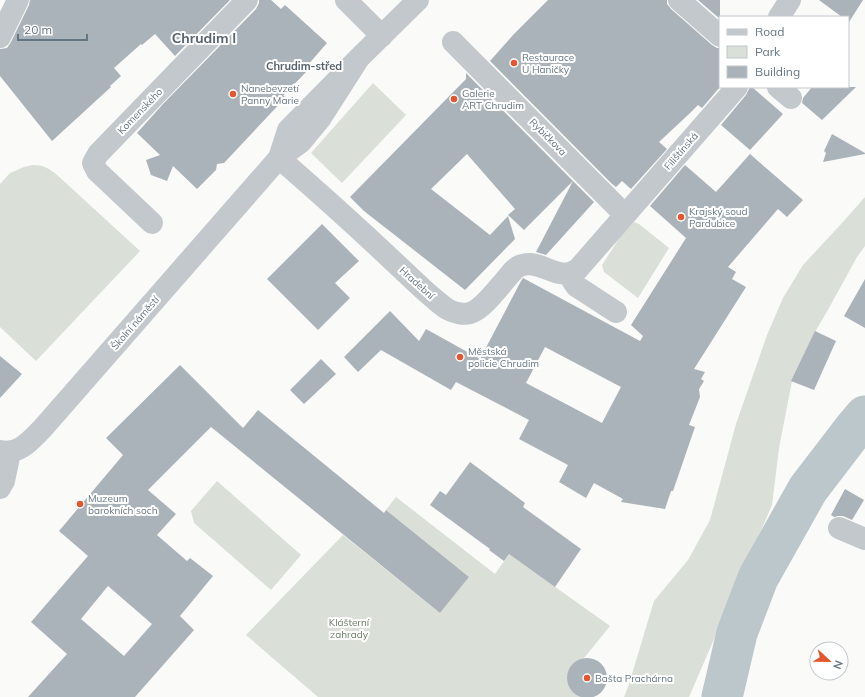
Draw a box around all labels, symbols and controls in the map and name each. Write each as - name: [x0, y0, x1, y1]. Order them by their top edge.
- scale bar: [18, 16, 87, 42]
- legend: [719, 16, 849, 88]
- text: 20 m: [24, 22, 52, 37]
- text: Road: [755, 24, 784, 39]
- district label: Chrudim I: [172, 29, 236, 47]
- text: Park: [755, 44, 781, 59]
- place label: Restaurace U Haničky: [522, 51, 574, 76]
- marker: Restaurace U Haničky: [509, 58, 519, 68]
- district label: Chrudim-střed: [266, 59, 342, 73]
- text: Building: [755, 64, 800, 79]
- place label: Nanebevzetí Panny Marie: [241, 82, 299, 107]
- street label: Komenského: [115, 85, 165, 137]
- place label: Galerie ART Chrudim: [462, 87, 524, 112]
- marker: Nanebevzetí Panny Marie: [228, 89, 238, 99]
- marker: Galerie ART Chrudim: [449, 94, 459, 104]
- street label: Rybičkova: [527, 116, 569, 158]
- street label: Filištínská: [661, 130, 701, 172]
- place label: Krajský soud Pardubice: [689, 205, 748, 230]
- marker: Krajský soud Pardubice: [676, 212, 686, 222]
- street label: Hradební: [397, 264, 438, 303]
- street label: Školní náměstí: [108, 293, 162, 353]
- place label: Městská policie Chrudim: [468, 345, 539, 370]
- marker: Městská policie Chrudim: [455, 352, 465, 362]
- place label: Muzeum barokních soch: [88, 492, 158, 517]
- marker: Muzeum barokních soch: [75, 499, 85, 509]
- park label: Klášterní zahrady: [329, 616, 370, 641]
- north arrow: [809, 641, 849, 681]
- text: N: [830, 658, 846, 671]
- place label: Bašta Prachárna: [595, 672, 673, 685]
- marker: Bašta Prachárna: [582, 673, 592, 683]

